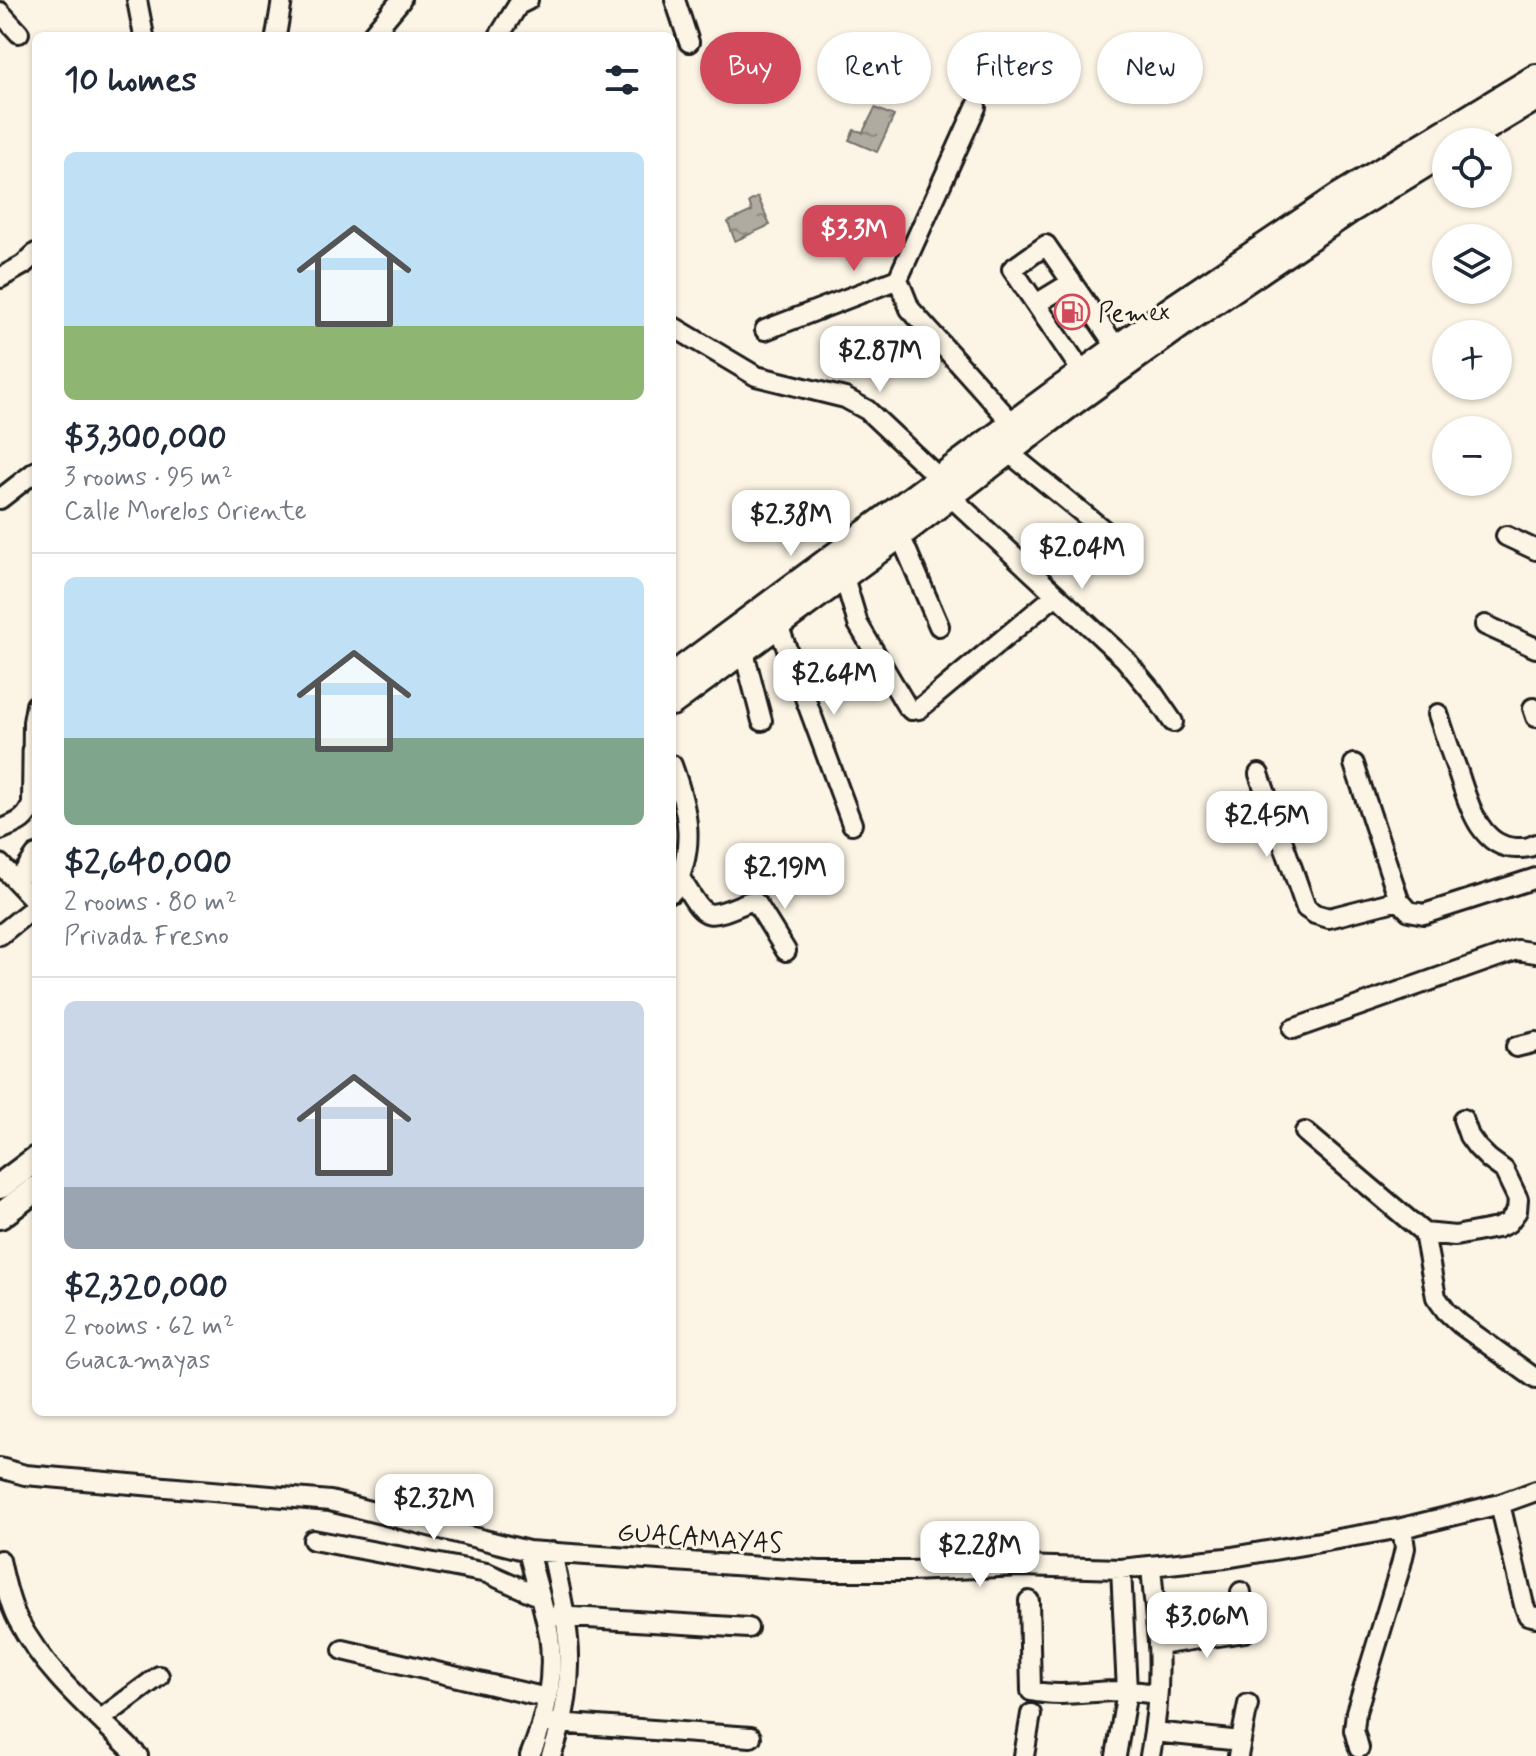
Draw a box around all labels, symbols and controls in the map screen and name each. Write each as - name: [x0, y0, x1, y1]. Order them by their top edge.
- chip: Buy: [700, 32, 801, 104]
- chip: Rent: [817, 32, 931, 104]
- chip: Filters: [947, 32, 1081, 104]
- chip: New: [1097, 32, 1203, 104]
- text: 10 homes: [64, 58, 197, 103]
- icon: filters: [600, 58, 644, 102]
- map controls: [1432, 128, 1512, 496]
- button: locate: [1432, 128, 1512, 208]
- icon: home: [282, 204, 426, 348]
- pin: $3.3M: [798, 205, 910, 273]
- text: $3.3M: [820, 214, 888, 248]
- button: layers: [1432, 224, 1512, 304]
- fuel station icon: Pemex: [1053, 293, 1091, 331]
- place label: Pemex: [1098, 297, 1170, 331]
- button: +: [1432, 320, 1512, 400]
- pin: $2.87M: [815, 326, 945, 394]
- text: $2.87M: [838, 335, 922, 369]
- text: $3,300,000: [64, 416, 227, 461]
- button: −: [1432, 416, 1512, 496]
- text: 3 rooms · 95 m²: [64, 461, 233, 495]
- pin: $2.38M: [726, 490, 856, 558]
- text: Calle Morelos Oriente: [64, 495, 307, 529]
- text: $2.38M: [750, 499, 832, 533]
- pin: $2.04M: [1017, 523, 1147, 591]
- text: $2.04M: [1039, 532, 1125, 566]
- icon: home: [282, 629, 426, 773]
- pin: $2.64M: [769, 649, 899, 717]
- text: $2.64M: [791, 658, 877, 692]
- pin: $2.45M: [1202, 791, 1332, 859]
- text: $2.45M: [1224, 800, 1310, 834]
- text: $2,640,000: [64, 841, 232, 886]
- pin: $2.19M: [720, 843, 850, 911]
- text: $2.19M: [743, 852, 827, 886]
- text: 2 rooms · 80 m²: [64, 886, 237, 920]
- text: Privada Fresno: [64, 920, 229, 954]
- icon: home: [282, 1053, 426, 1197]
- text: $2,320,000: [64, 1265, 228, 1310]
- text: 2 rooms · 62 m²: [64, 1310, 234, 1344]
- text: Guacamayas: [64, 1344, 210, 1378]
- pin: $2.32M: [369, 1474, 499, 1542]
- text: $2.32M: [393, 1483, 475, 1517]
- street label: GUACAMAYAS: [616, 1516, 784, 1562]
- pin: $2.28M: [915, 1521, 1045, 1589]
- text: $2.28M: [938, 1530, 1022, 1564]
- pin: $3.06M: [1142, 1592, 1272, 1660]
- text: $3.06M: [1165, 1601, 1249, 1635]

